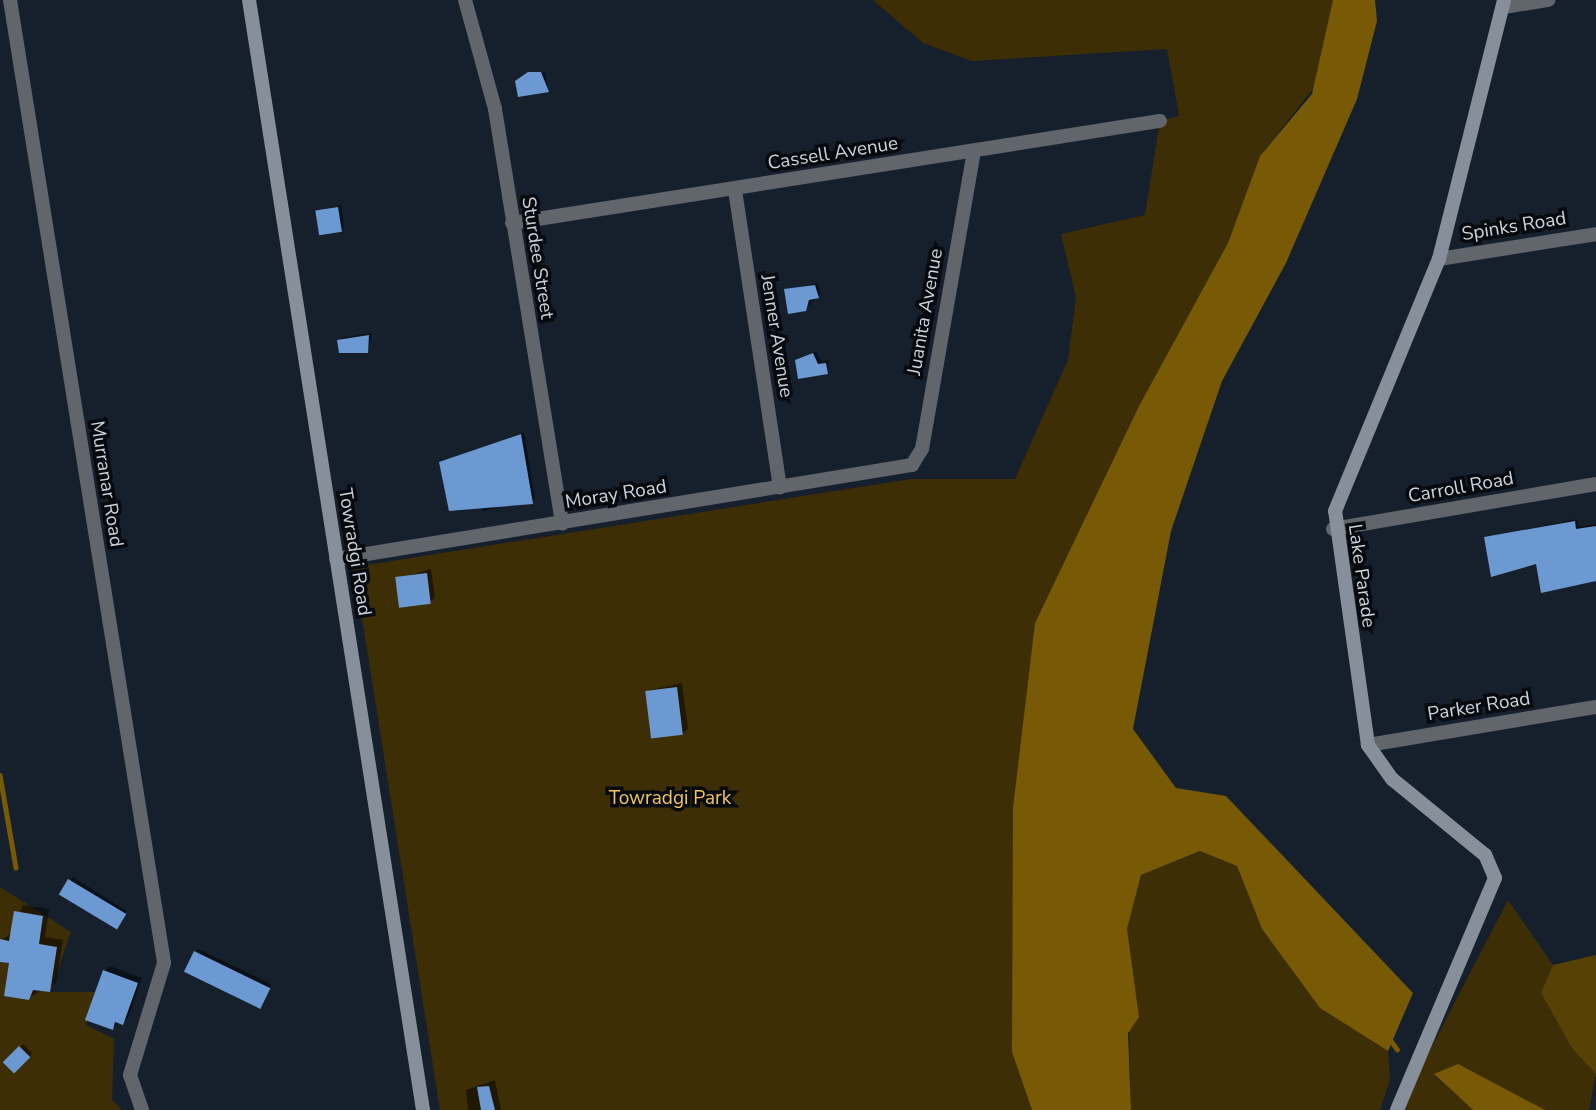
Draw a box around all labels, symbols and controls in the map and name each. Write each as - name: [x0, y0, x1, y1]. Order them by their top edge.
- street label: Cassell Avenue: [766, 132, 900, 176]
- street label: Sturdee Street: [516, 195, 558, 321]
- street label: Spinks Road: [1460, 207, 1568, 247]
- street label: Juanita Avenue: [904, 247, 948, 377]
- street label: Jenner Avenue: [755, 273, 797, 399]
- street label: Murranar Road: [85, 419, 127, 549]
- street label: Carroll Road: [1406, 467, 1516, 509]
- street label: Moray Road: [564, 476, 668, 514]
- street label: Towradgi Road: [333, 487, 375, 617]
- street label: Lake Parade: [1342, 523, 1380, 629]
- street label: Parker Road: [1426, 688, 1532, 726]
- park label: Towradgi Park: [609, 788, 731, 810]

